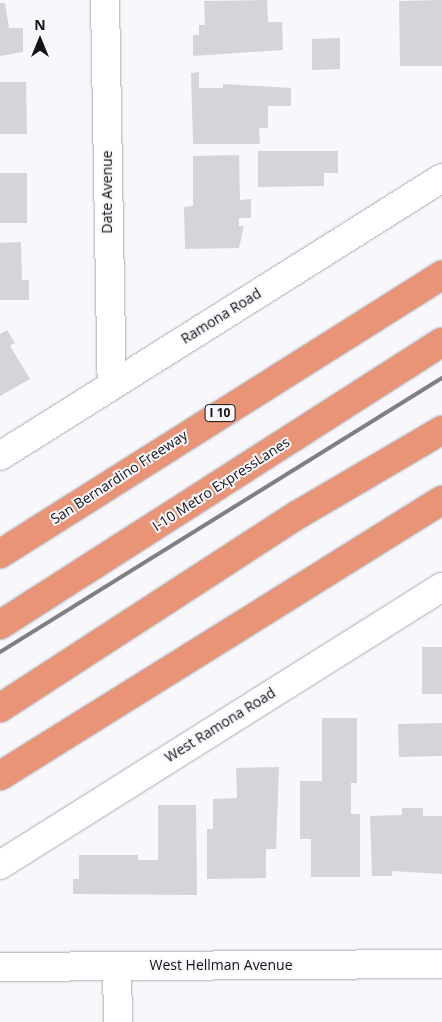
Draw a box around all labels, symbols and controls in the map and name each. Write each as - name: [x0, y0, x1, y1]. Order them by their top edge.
- north arrow: [15, 15, 65, 65]
- text: N: [34, 15, 46, 34]
- street label: Date Avenue: [99, 150, 115, 234]
- street label: Ramona Road: [178, 285, 264, 347]
- road number: I 10: [204, 403, 236, 422]
- street label: San Bernardino Freeway: [48, 427, 190, 527]
- street label: I-10 Metro ExpressLanes: [149, 433, 293, 535]
- street label: West Ramona Road: [162, 684, 278, 766]
- street label: West Hellman Avenue: [149, 957, 293, 973]

